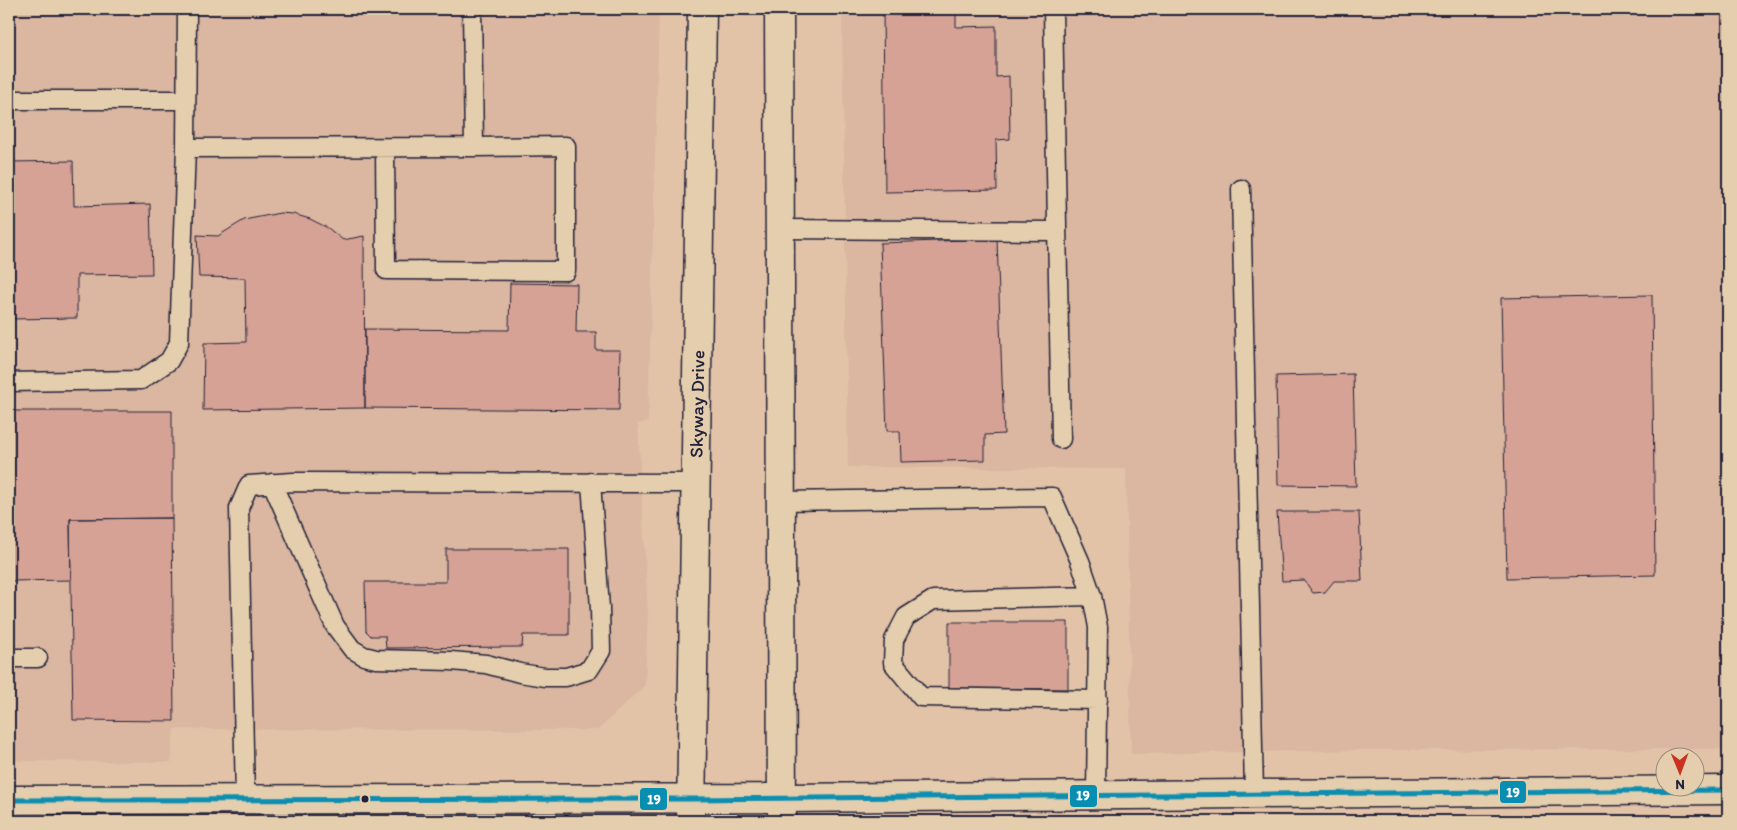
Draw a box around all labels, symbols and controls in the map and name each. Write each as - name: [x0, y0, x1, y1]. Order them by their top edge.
- street label: Skyway Drive: [685, 350, 709, 458]
- north arrow: [1654, 748, 1704, 798]
- text: N: [1675, 776, 1685, 793]
- line badge: 19: [1499, 780, 1527, 804]
- line badge: 19: [1069, 784, 1098, 808]
- text: 19: [1506, 784, 1520, 801]
- line badge: 19: [639, 787, 668, 811]
- text: 19: [1076, 787, 1090, 804]
- text: 19: [647, 791, 661, 808]
- unlabelled marker: [360, 794, 370, 804]

